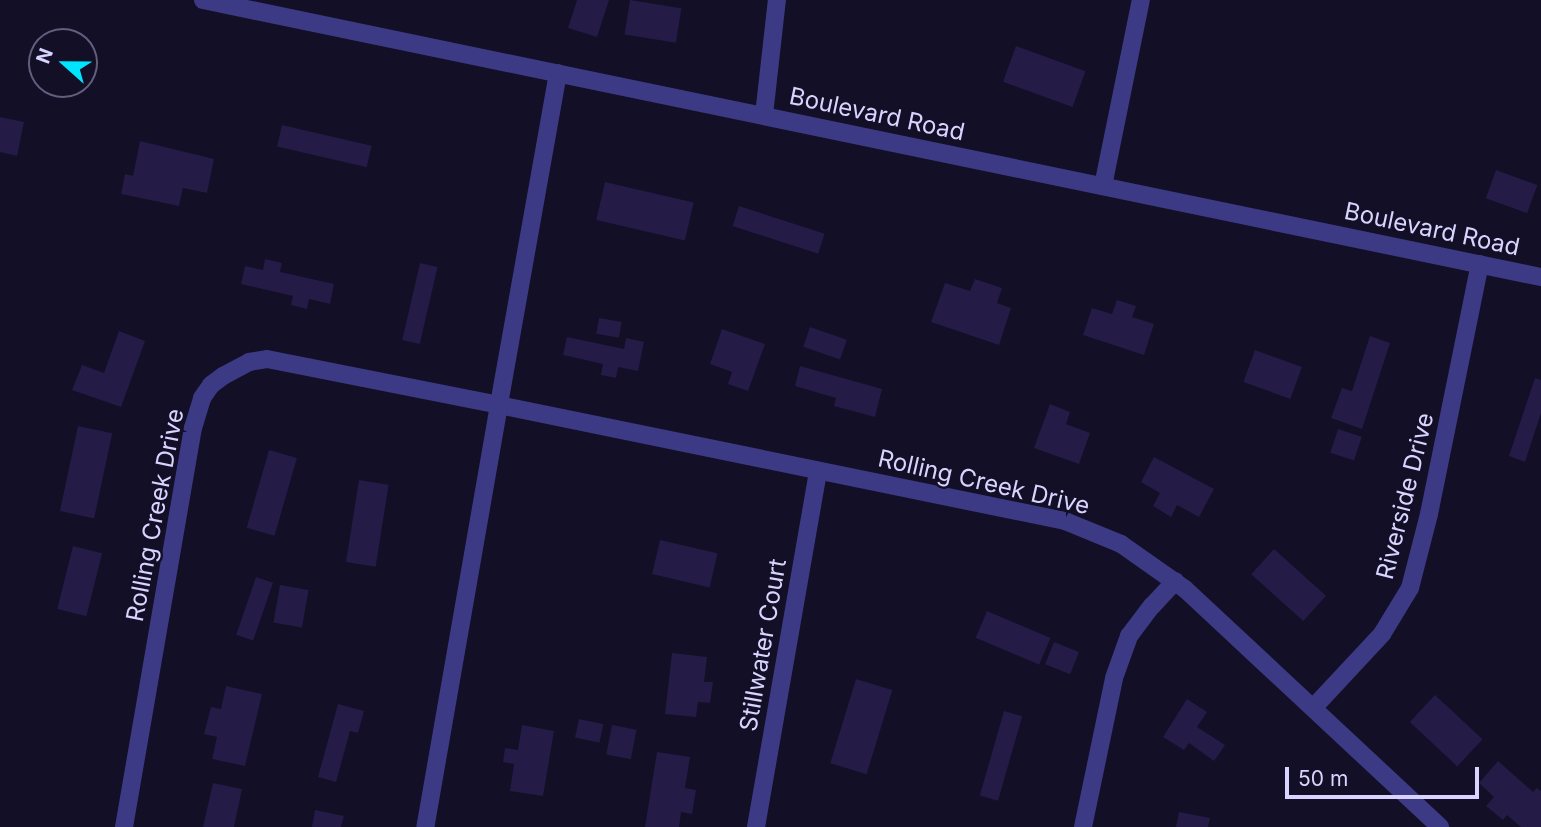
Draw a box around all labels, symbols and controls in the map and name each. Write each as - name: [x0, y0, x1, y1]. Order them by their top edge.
- north arrow: [28, 28, 98, 98]
- text: N: [31, 45, 58, 67]
- street label: Boulevard Road: [787, 81, 967, 147]
- street label: Boulevard Road: [1342, 196, 1522, 262]
- street label: Rolling Creek Drive: [120, 406, 190, 624]
- street label: Riverside Drive: [1370, 410, 1440, 582]
- street label: Rolling Creek Drive: [875, 444, 1093, 520]
- street label: Stillwater Court: [734, 557, 792, 733]
- scale bar: [1289, 754, 1483, 798]
- text: 50 m: [1298, 766, 1348, 791]

